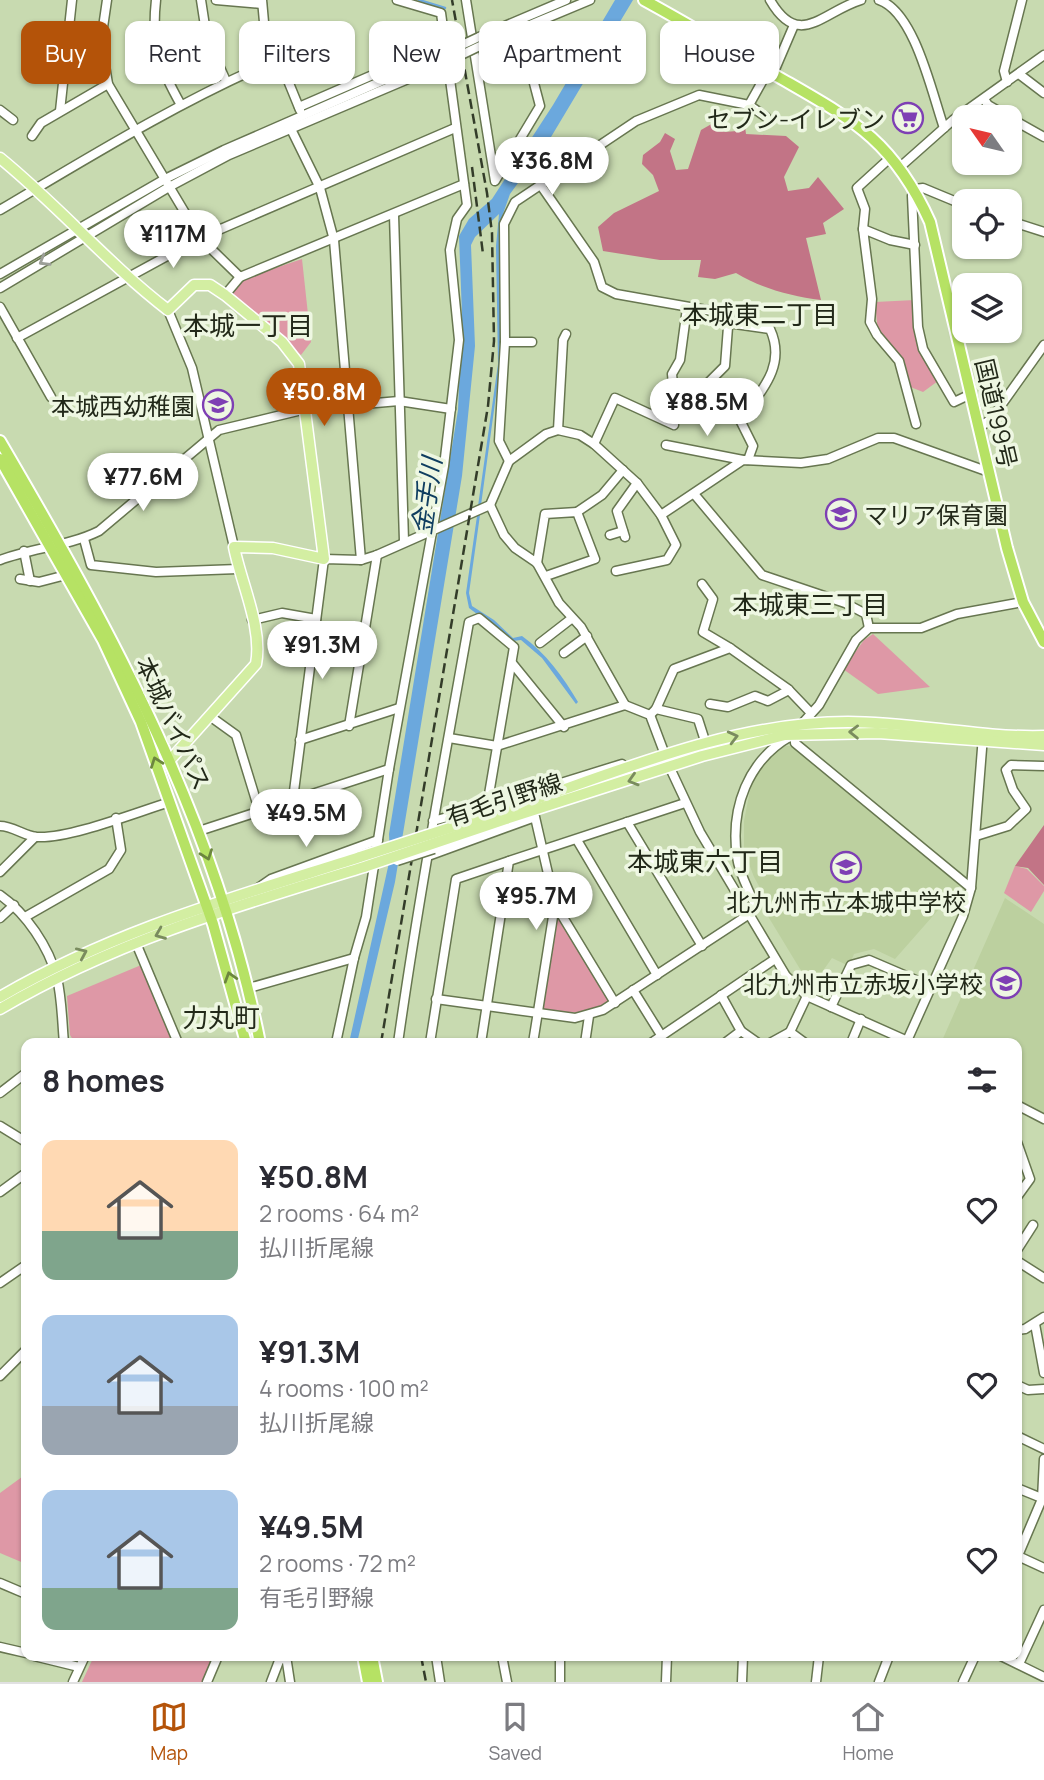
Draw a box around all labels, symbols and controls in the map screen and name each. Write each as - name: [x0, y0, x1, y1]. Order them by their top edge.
- chip: Buy: [21, 21, 111, 84]
- chip: Rent: [125, 21, 225, 84]
- chip: Filters: [239, 21, 355, 84]
- chip: New: [369, 21, 465, 84]
- chip: Apartment: [479, 21, 646, 84]
- chip: House: [660, 21, 779, 84]
- supermarket icon: セブン-イレブン: [891, 101, 925, 135]
- place label: セブン-イレブン: [707, 102, 885, 135]
- north arrow: [952, 105, 1022, 175]
- map controls: [952, 105, 1022, 343]
- pin: ¥36.8M: [495, 138, 609, 197]
- text: ¥36.8M: [511, 144, 593, 176]
- button: locate: [952, 189, 1022, 259]
- pin: ¥117M: [124, 210, 222, 270]
- text: ¥117M: [140, 217, 206, 249]
- one-way arrow: [39, 253, 52, 266]
- button: layers: [952, 273, 1022, 343]
- district label: 本城東二丁目: [682, 296, 838, 332]
- district label: 本城一丁目: [183, 307, 313, 343]
- street label: 国道199号: [968, 355, 1026, 471]
- pin: ¥50.8M: [267, 368, 381, 428]
- text: ¥50.8M: [282, 375, 366, 407]
- pin: ¥88.5M: [650, 378, 764, 438]
- text: ¥88.5M: [666, 385, 748, 417]
- school or university icon: 本城西幼稚園: [201, 388, 235, 422]
- place label: 本城西幼稚園: [51, 389, 195, 422]
- water label: 金手川: [403, 452, 450, 537]
- pin: ¥77.6M: [86, 454, 200, 513]
- text: ¥77.6M: [103, 460, 183, 492]
- school or university icon: マリア保育園: [824, 497, 858, 531]
- place label: マリア保育園: [864, 498, 1008, 531]
- district label: 本城東三丁目: [732, 586, 888, 622]
- pin: ¥91.3M: [265, 622, 379, 681]
- text: ¥91.3M: [283, 628, 361, 660]
- street label: 本城バイパス: [129, 651, 219, 795]
- one-way arrow: [848, 725, 859, 740]
- one-way arrow: [727, 731, 739, 745]
- one-way arrow: [150, 756, 164, 768]
- street label: 有毛引野線: [442, 765, 566, 833]
- one-way arrow: [627, 772, 640, 786]
- pin: ¥49.5M: [249, 790, 363, 849]
- text: ¥49.5M: [266, 796, 346, 828]
- district label: 本城東六丁目: [627, 843, 783, 879]
- one-way arrow: [199, 848, 213, 860]
- school or university icon: 北九州市立本城中学校: [829, 850, 863, 884]
- pin: ¥95.7M: [479, 872, 593, 932]
- text: ¥95.7M: [496, 879, 576, 911]
- place label: 北九州市立本城中学校: [726, 885, 966, 918]
- one-way arrow: [154, 926, 166, 940]
- one-way arrow: [75, 947, 87, 961]
- school or university icon: 北九州市立赤坂小学校: [989, 966, 1023, 1000]
- place label: 北九州市立赤坂小学校: [743, 967, 983, 1000]
- one-way arrow: [224, 971, 238, 983]
- district label: 力丸町: [182, 999, 260, 1035]
- text: 8 homes: [42, 1060, 165, 1101]
- icon: filters: [963, 1061, 1001, 1099]
- text: ¥50.8M: [259, 1156, 368, 1197]
- icon: home: [98, 1168, 182, 1252]
- icon: heart: [963, 1191, 1001, 1229]
- text: 2 rooms · 64 m²: [259, 1197, 419, 1229]
- text: 払川折尾線: [259, 1231, 374, 1263]
- text: ¥91.3M: [259, 1331, 360, 1372]
- icon: home: [98, 1343, 182, 1427]
- icon: heart: [963, 1366, 1001, 1404]
- text: 4 rooms · 100 m²: [259, 1372, 429, 1404]
- text: 払川折尾線: [259, 1406, 374, 1438]
- text: ¥49.5M: [259, 1506, 364, 1547]
- icon: home: [98, 1518, 182, 1602]
- icon: heart: [963, 1541, 1001, 1579]
- text: 2 rooms · 72 m²: [259, 1547, 416, 1579]
- text: 有毛引野線: [259, 1581, 374, 1613]
- tab: Map: [150, 1698, 188, 1766]
- tab: Saved: [489, 1698, 542, 1766]
- tab: Home: [842, 1698, 894, 1766]

